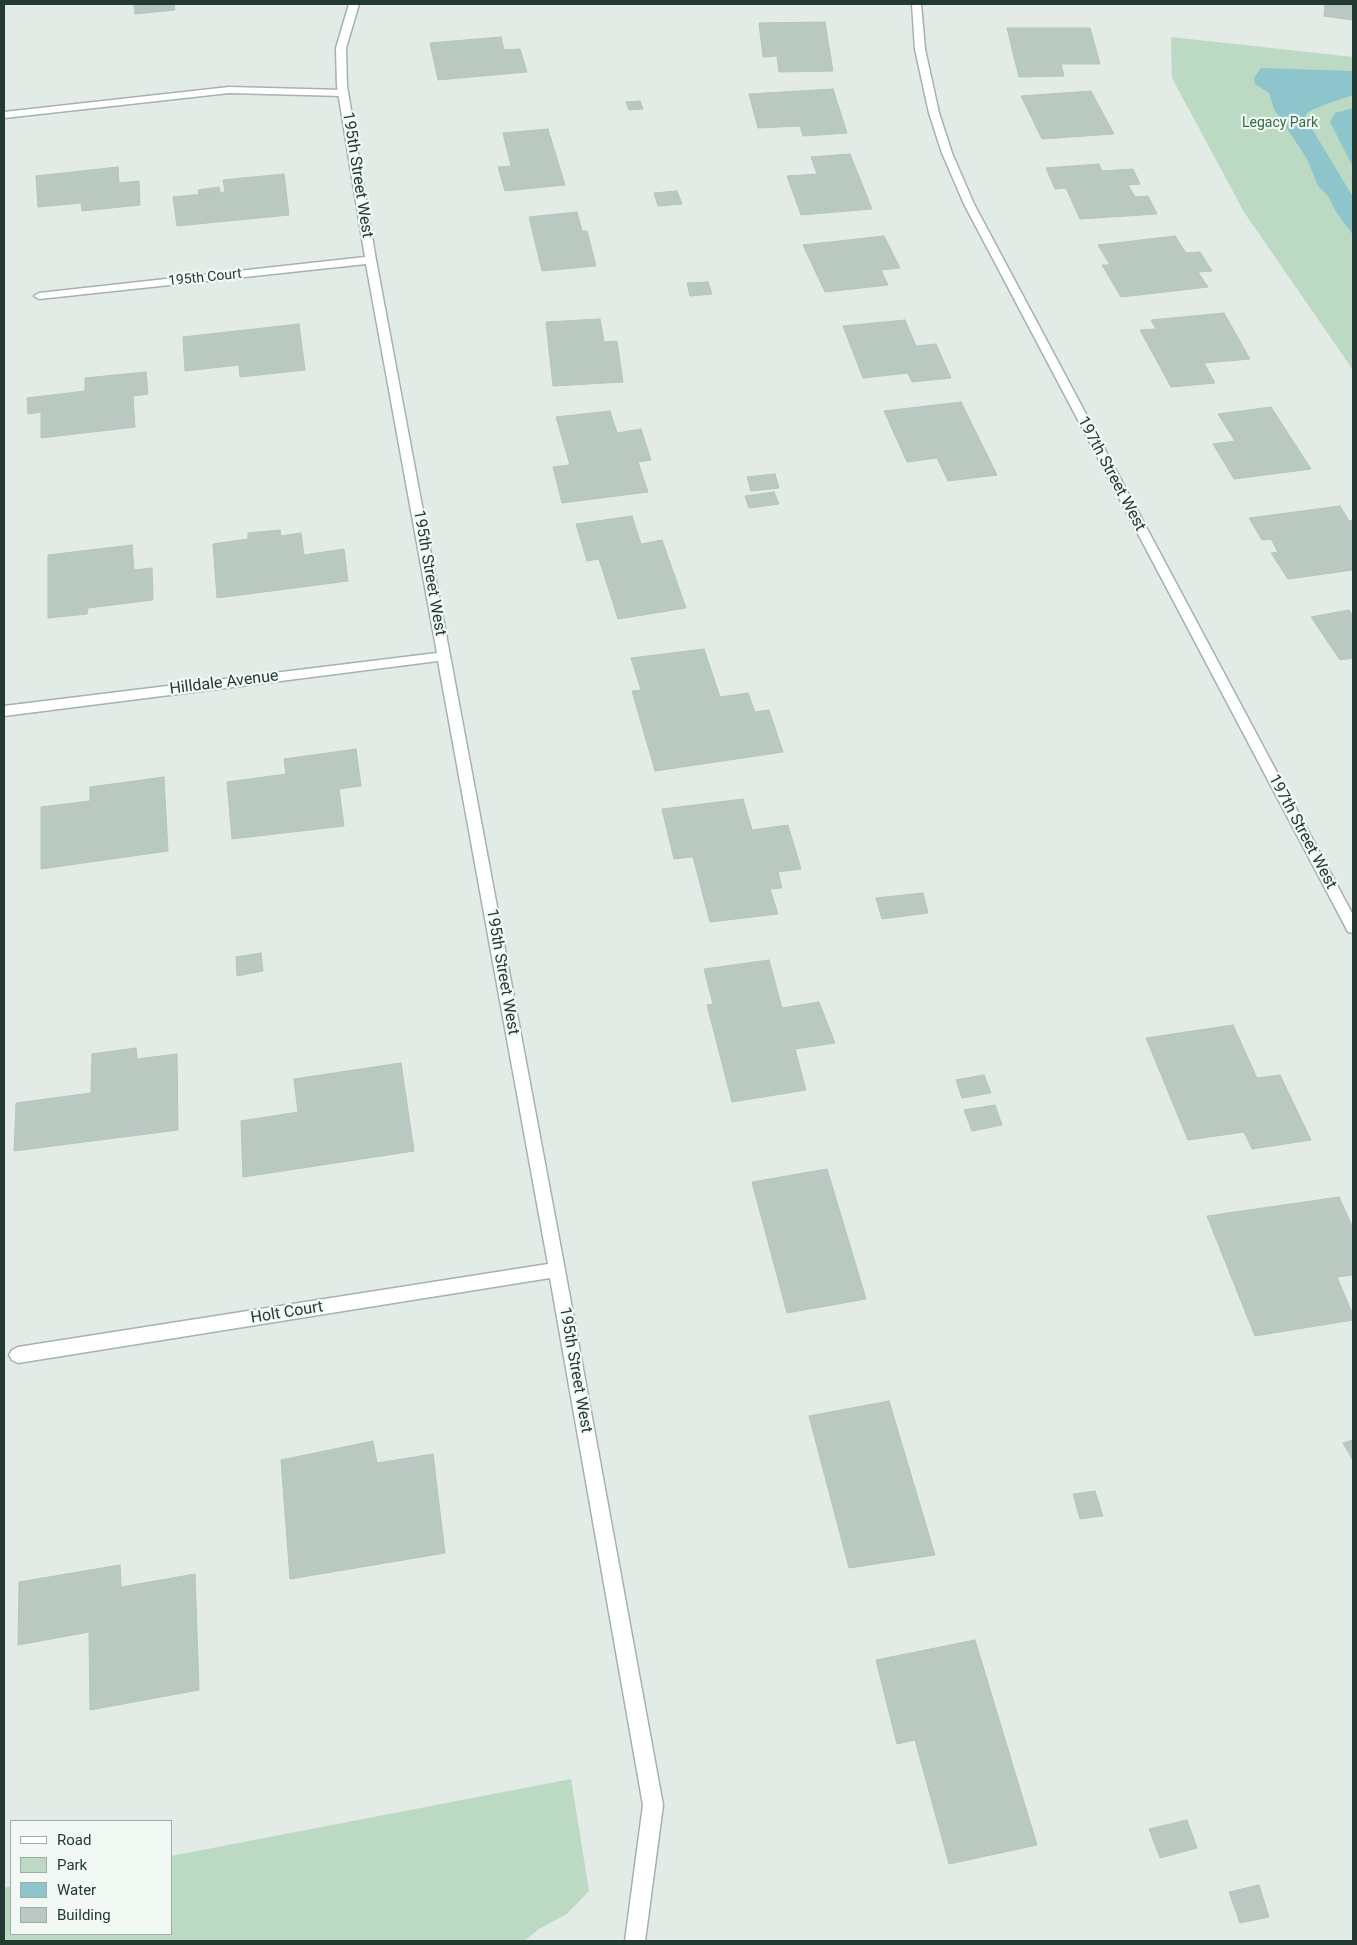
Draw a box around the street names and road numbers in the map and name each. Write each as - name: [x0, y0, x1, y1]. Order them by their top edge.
- street label: 195th Street West: [338, 111, 376, 239]
- street label: 195th Court: [167, 266, 243, 290]
- street label: 197th Street West: [1073, 413, 1149, 535]
- street label: 195th Street West: [409, 509, 449, 637]
- street label: Hilldale Avenue: [168, 667, 280, 699]
- street label: 197th Street West: [1264, 771, 1340, 893]
- street label: 195th Street West: [482, 908, 522, 1036]
- street label: Holt Court: [249, 1298, 325, 1328]
- street label: 195th Street West: [555, 1306, 595, 1434]

